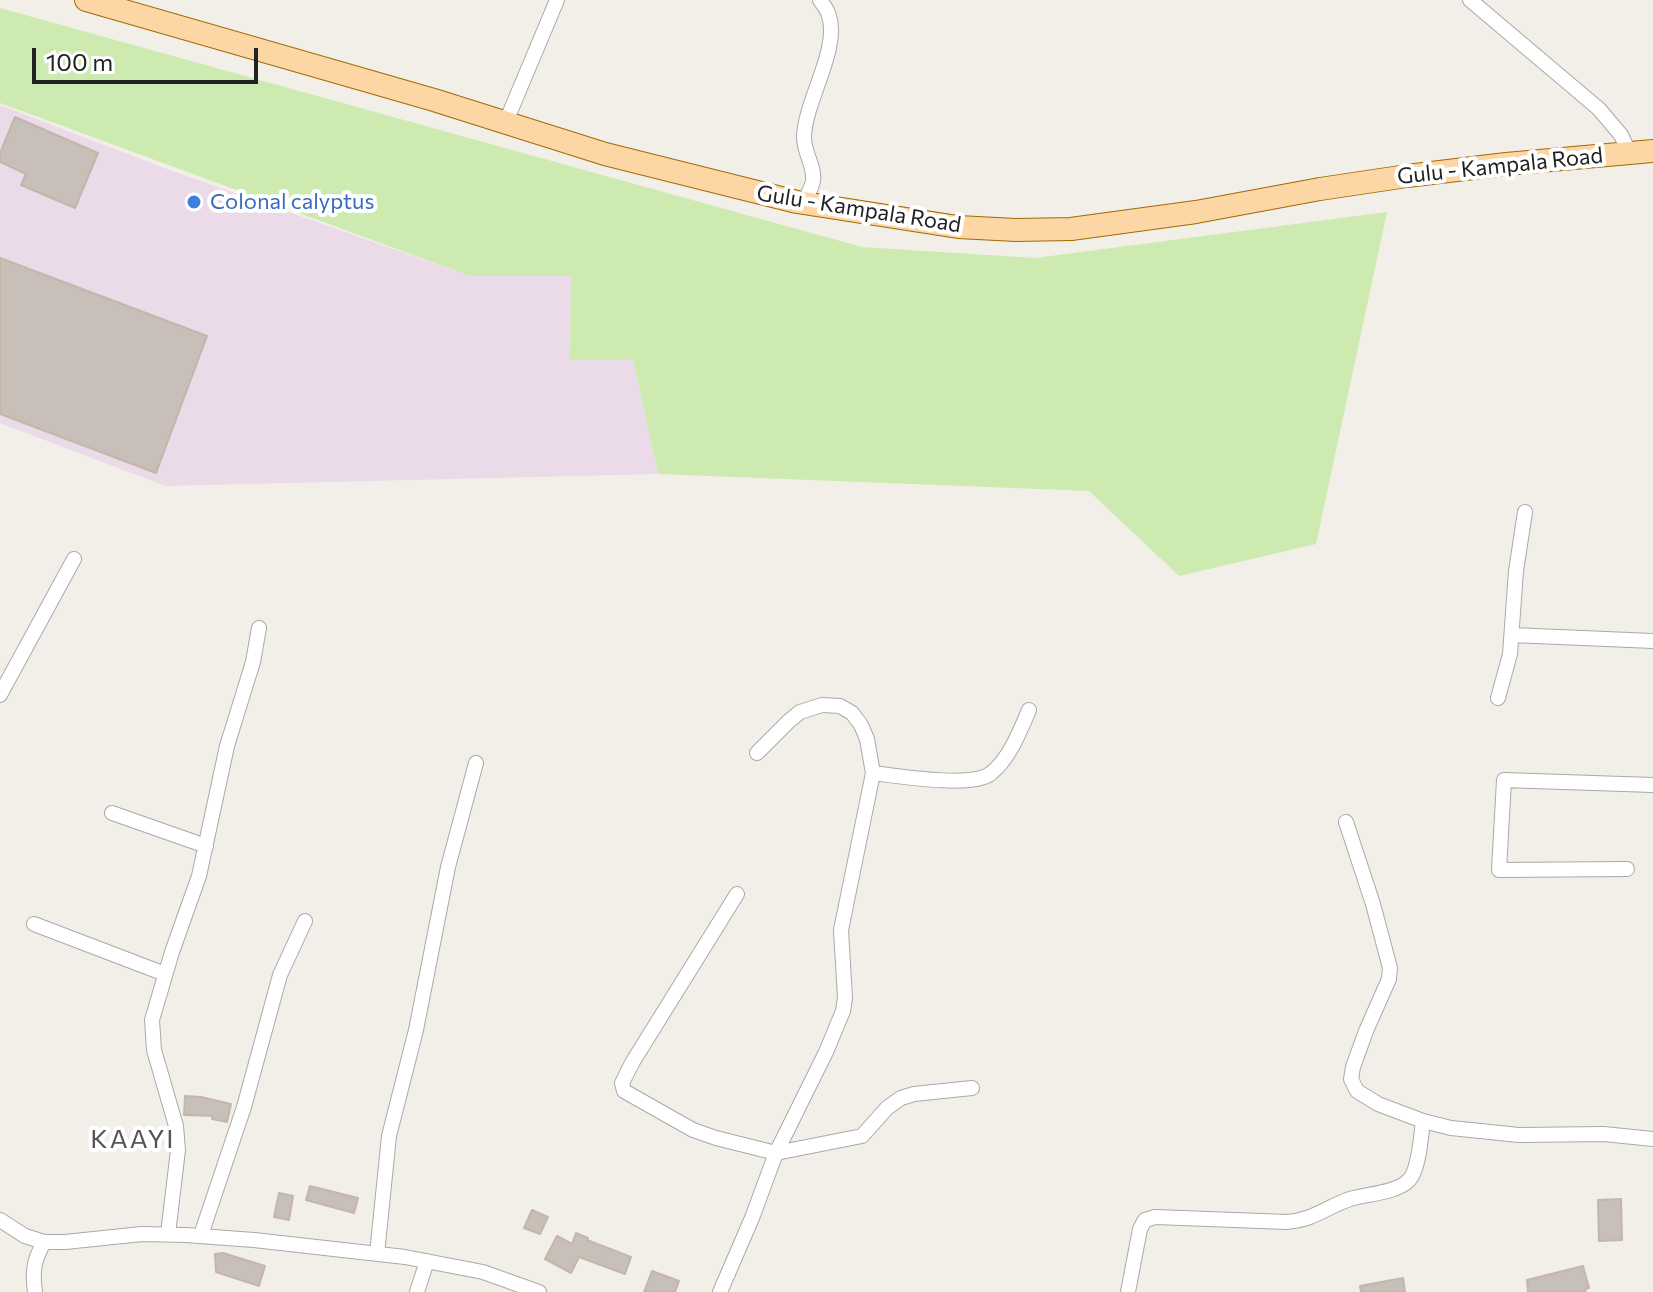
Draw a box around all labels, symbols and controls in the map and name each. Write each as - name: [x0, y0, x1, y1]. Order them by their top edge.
- scale bar: [36, 32, 262, 82]
- text: 100 m: [46, 47, 113, 76]
- street label: Gulu - Kampala Road: [1396, 142, 1604, 190]
- street label: Gulu - Kampala Road: [755, 180, 963, 238]
- place label: Colonal calyptus: [210, 189, 374, 215]
- marker: Colonal calyptus: [185, 193, 203, 211]
- district label: KAAYI: [90, 1123, 176, 1155]

